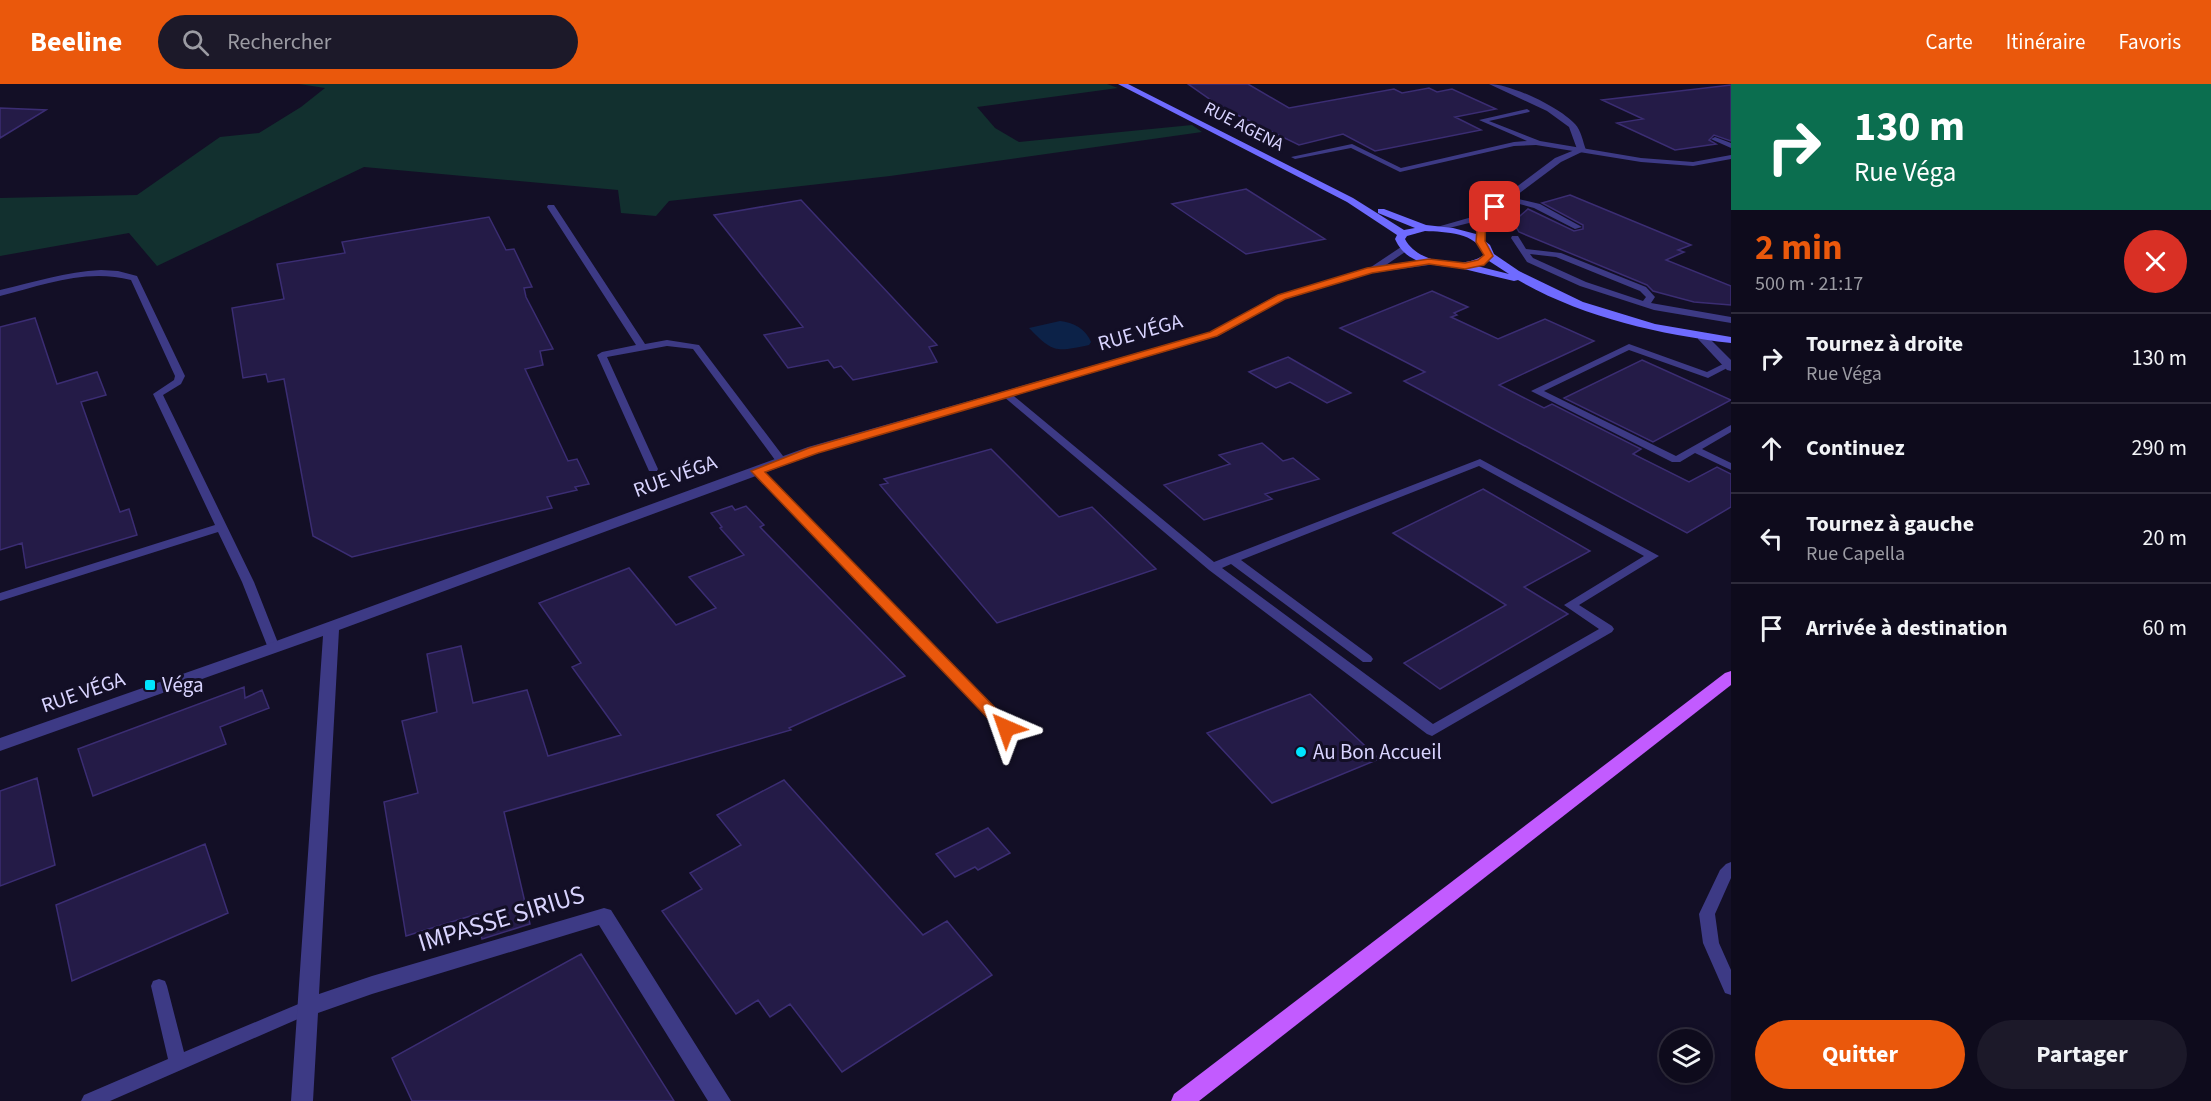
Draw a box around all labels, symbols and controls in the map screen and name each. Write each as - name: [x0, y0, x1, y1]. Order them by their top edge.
- search box: [158, 15, 578, 69]
- text: Beeline: [30, 22, 122, 62]
- icon: search: [179, 26, 212, 59]
- text: Rechercher: [227, 26, 331, 58]
- text: Carte: [1926, 27, 1973, 57]
- text: Itinéraire: [2006, 27, 2085, 57]
- text: Favoris: [2118, 27, 2181, 57]
- street label: RUE AGENA: [1200, 96, 1288, 157]
- text: 130 m: [1854, 97, 1965, 157]
- icon: right: [1755, 108, 1833, 186]
- text: Rue Véga: [1854, 153, 1956, 192]
- pin: [1469, 181, 1520, 232]
- icon: arrive: [1478, 190, 1511, 223]
- text: 2 min: [1755, 222, 1843, 273]
- button: close: [2124, 230, 2187, 293]
- text: 500 m · 21:17: [1755, 270, 1863, 298]
- street label: RUE VÉGA: [1094, 305, 1186, 358]
- text: Tournez à droite: [1806, 328, 1963, 360]
- icon: right: [1755, 342, 1788, 375]
- text: 130 m: [2132, 342, 2187, 374]
- text: Rue Véga: [1806, 360, 1882, 388]
- icon: ahead: [1755, 432, 1788, 465]
- text: Continuez: [1806, 432, 1905, 464]
- text: 290 m: [2132, 432, 2187, 464]
- street label: RUE VÉGA: [629, 447, 722, 505]
- text: Tournez à gauche: [1806, 508, 1974, 540]
- icon: left: [1755, 522, 1788, 555]
- text: 20 m: [2142, 522, 2187, 554]
- text: Rue Capella: [1806, 540, 1905, 568]
- icon: arrive: [1755, 612, 1788, 645]
- text: Arrivée à destination: [1806, 612, 2008, 644]
- text: 60 m: [2142, 612, 2187, 644]
- street label: RUE VÉGA: [37, 663, 130, 720]
- place label: Véga: [162, 670, 204, 700]
- marker: Véga: [143, 678, 157, 692]
- position arrow: [974, 696, 1038, 760]
- place label: Au Bon Accueil: [1313, 737, 1442, 767]
- marker: Au Bon Accueil: [1294, 745, 1308, 759]
- street label: IMPASSE SIRIUS: [413, 876, 589, 961]
- button: Quitter: [1755, 1020, 1965, 1089]
- button: Partager: [1977, 1020, 2187, 1089]
- map controls: [1659, 1029, 1713, 1083]
- button: layers: [1659, 1029, 1713, 1083]

